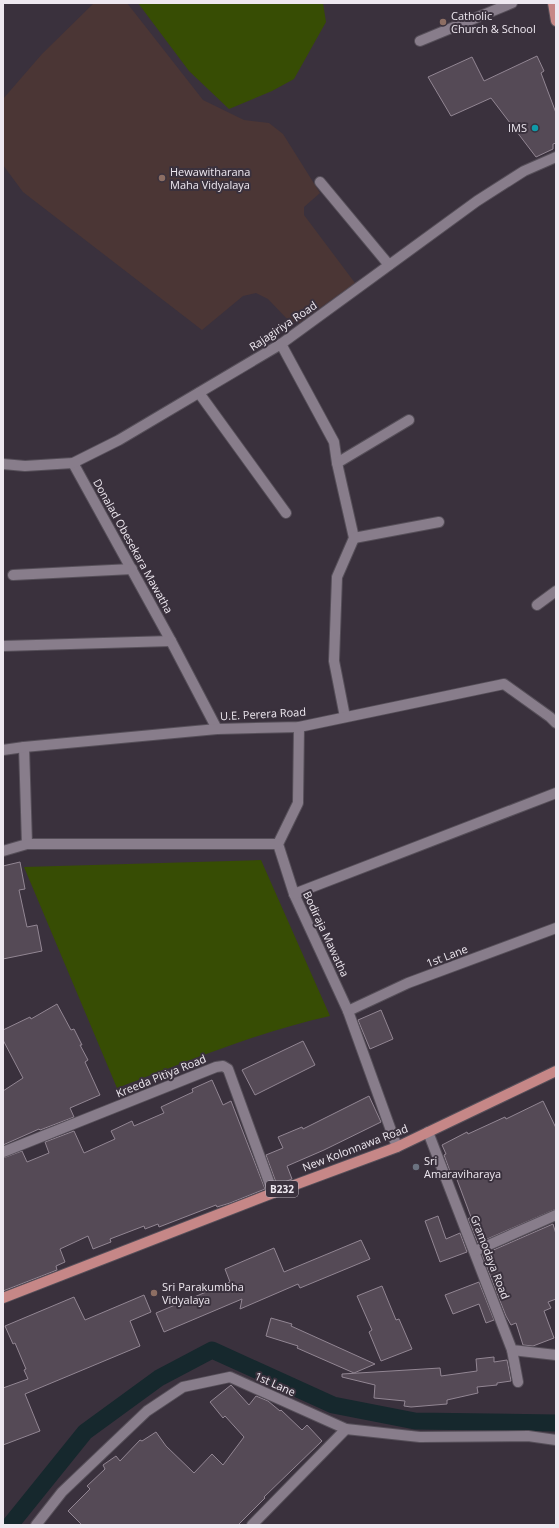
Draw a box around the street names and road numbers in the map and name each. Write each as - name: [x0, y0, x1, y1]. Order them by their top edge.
- street label: Rajagiriya Road: [246, 297, 319, 354]
- street label: Donalad Obesekara Mawatha: [90, 476, 177, 616]
- street label: U.E. Perera Road: [220, 704, 306, 723]
- street label: Bodiraja Mawatha: [300, 888, 353, 979]
- street label: 1st Lane: [424, 941, 470, 970]
- street label: Kreeda Pitiya Road: [113, 1051, 208, 1100]
- street label: New Kolonnawa Road: [300, 1120, 410, 1175]
- road number: B232: [266, 1181, 298, 1197]
- street label: Gramodaya Road: [468, 1213, 513, 1301]
- street label: 1st Lane: [252, 1368, 298, 1399]

